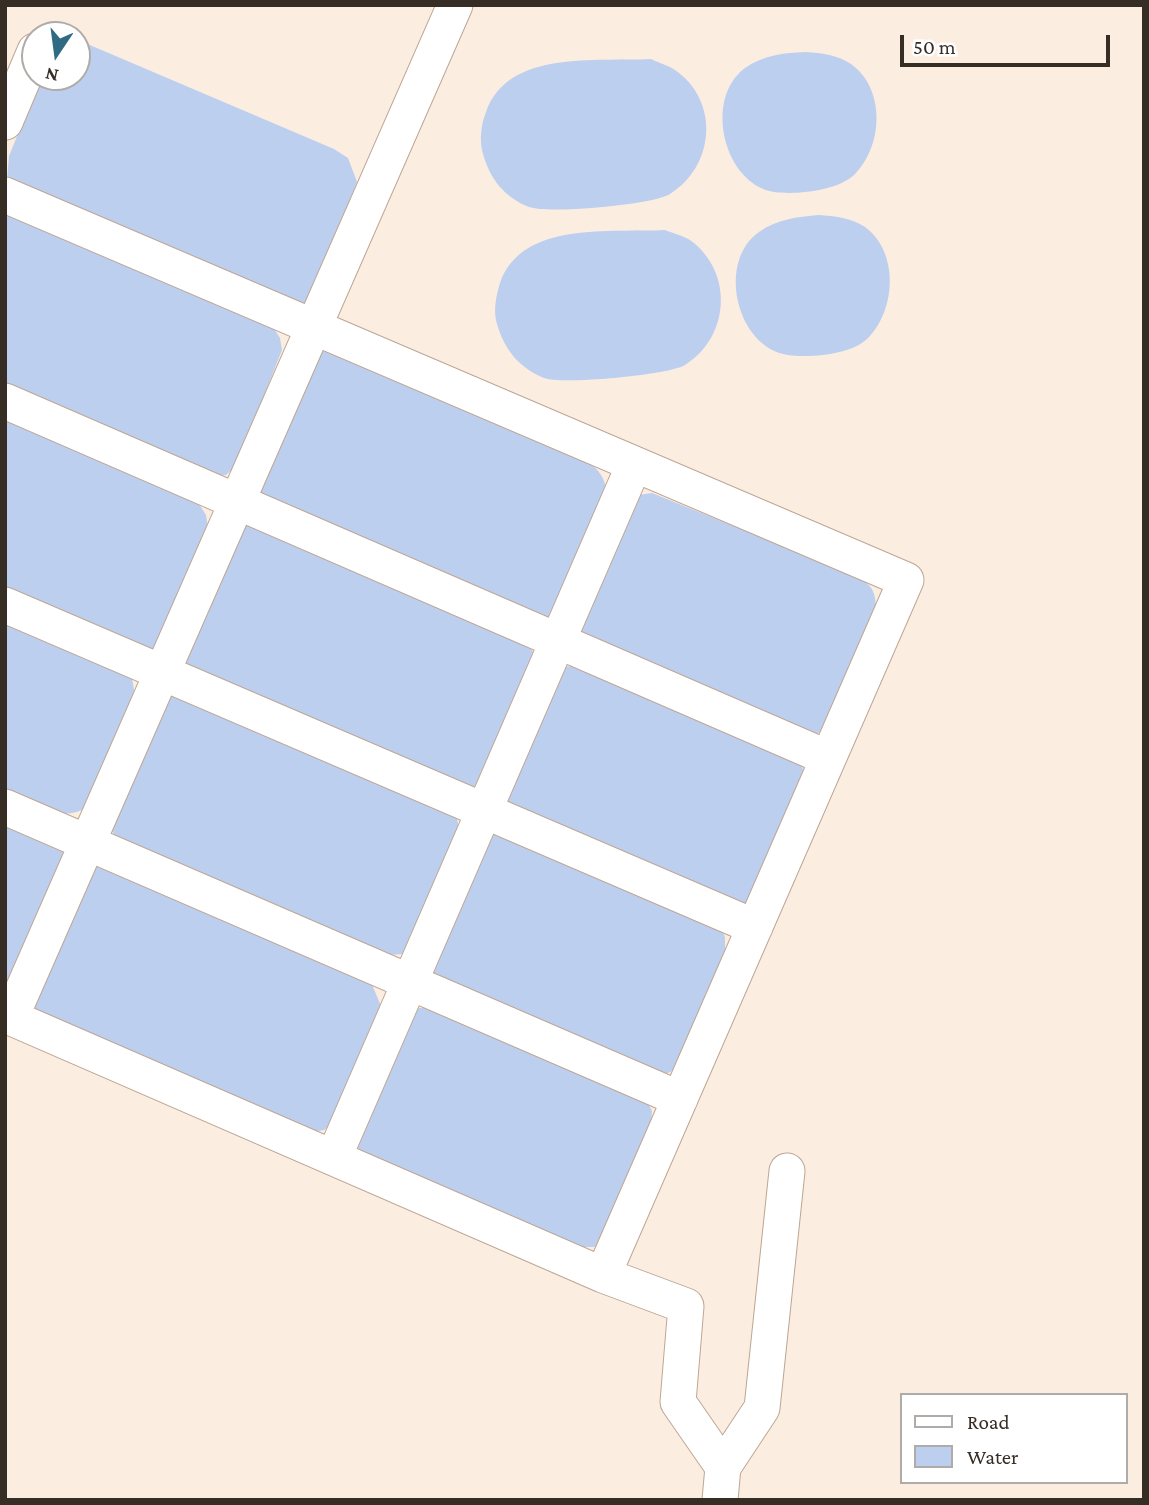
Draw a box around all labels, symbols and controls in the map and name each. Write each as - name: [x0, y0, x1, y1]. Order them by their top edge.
- north arrow: [21, 21, 91, 91]
- scale bar: [904, 21, 1114, 65]
- text: 50 m: [913, 35, 956, 59]
- text: N: [43, 63, 60, 87]
- legend: [900, 1393, 1128, 1484]
- text: Road: [967, 1410, 1010, 1434]
- text: Water: [967, 1445, 1019, 1469]

